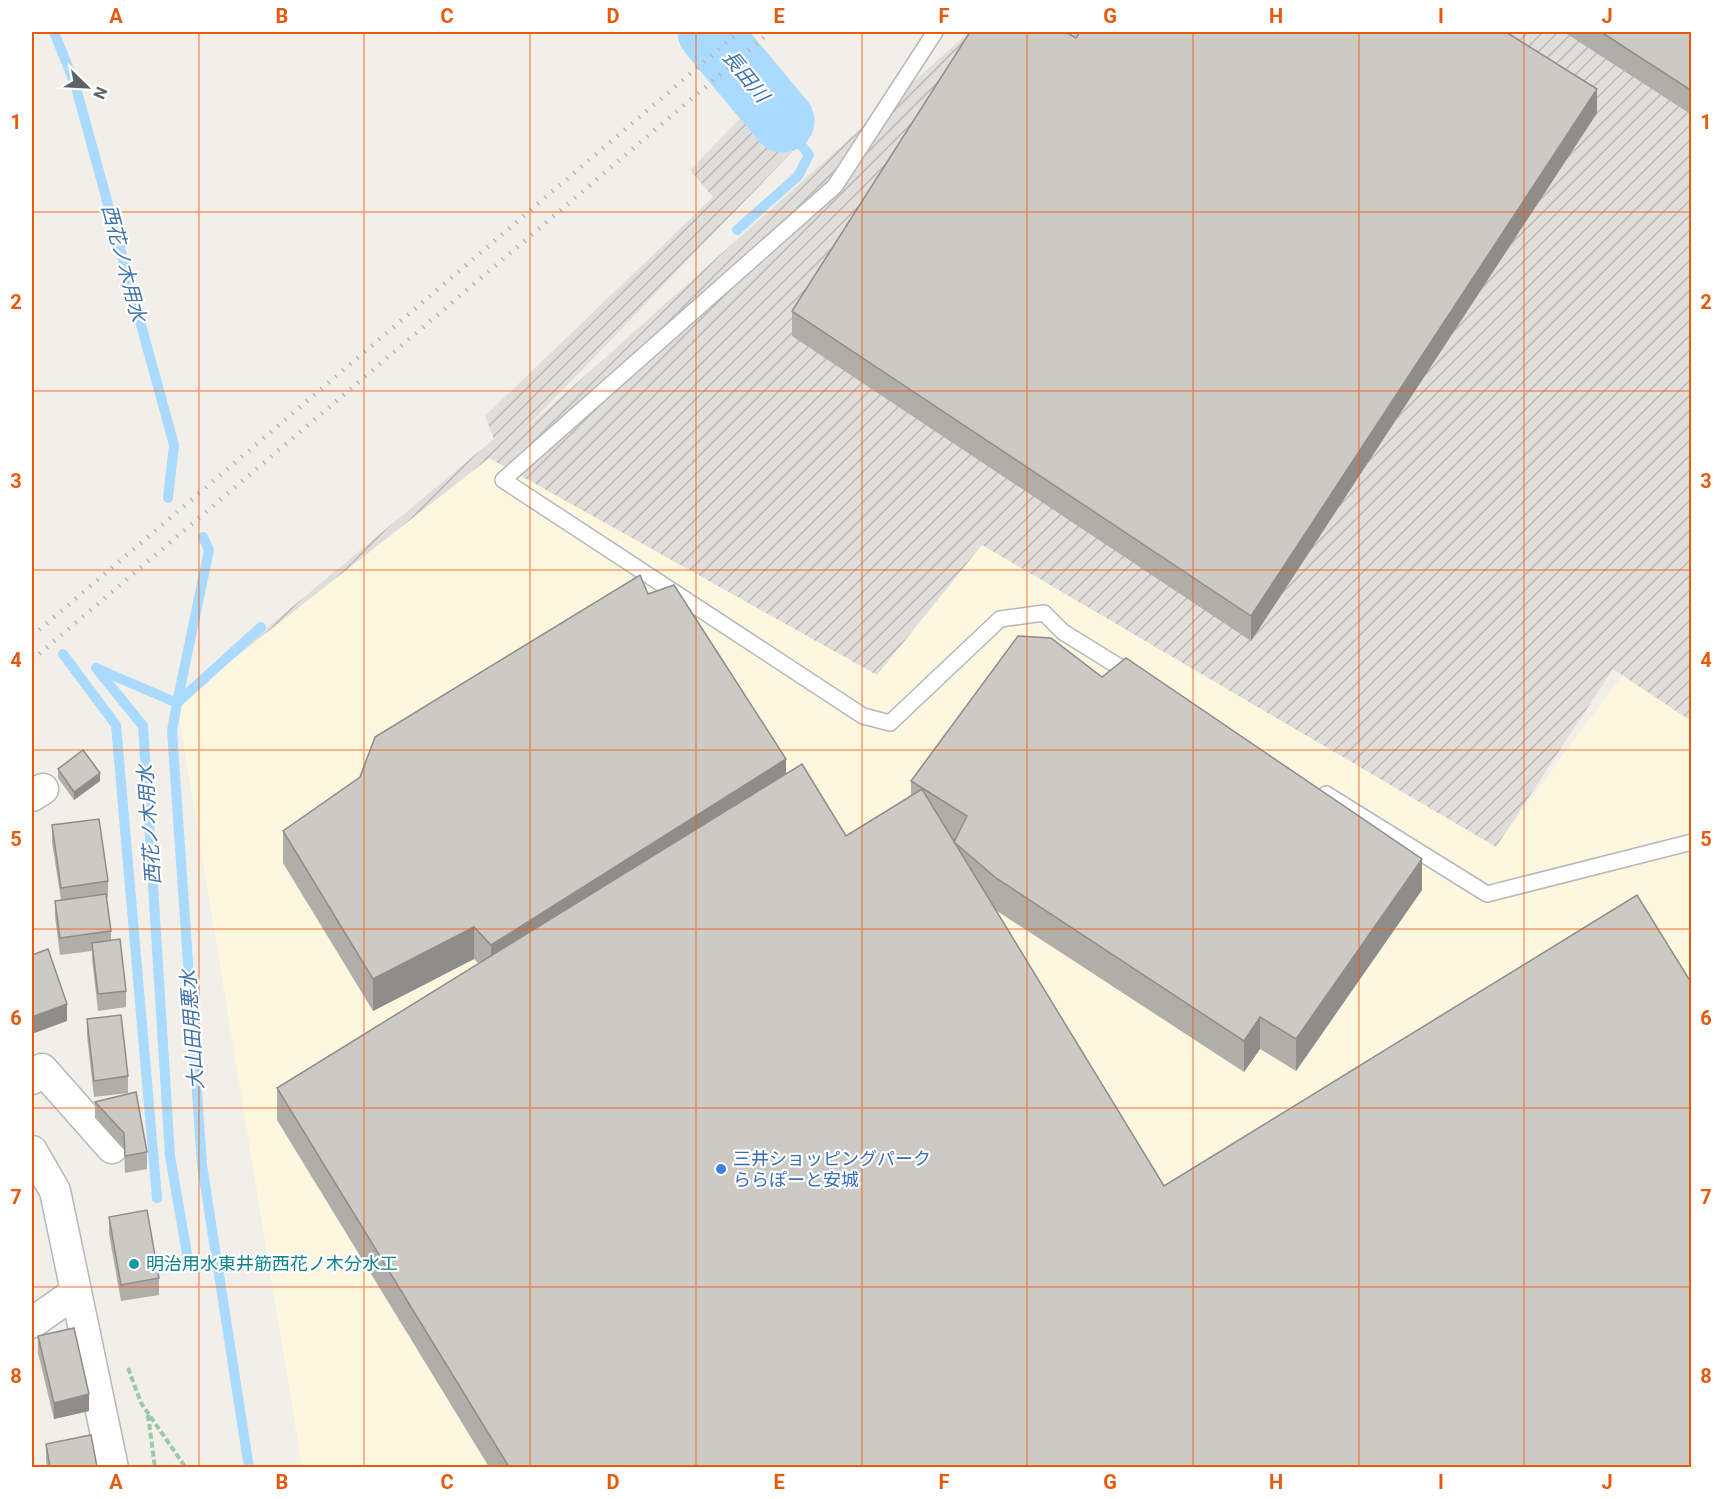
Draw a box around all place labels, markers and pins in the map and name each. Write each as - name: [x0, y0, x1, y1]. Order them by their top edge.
- place label: 三井ショッピングパーク ららぽーと安城: [733, 1148, 931, 1190]
- marker: 三井ショッピングパーク ららぽーと安城: [714, 1162, 728, 1176]
- place label: 明治用水東井筋西花ノ木分水工: [146, 1253, 398, 1274]
- marker: 明治用水東井筋西花ノ木分水工: [127, 1257, 141, 1271]

